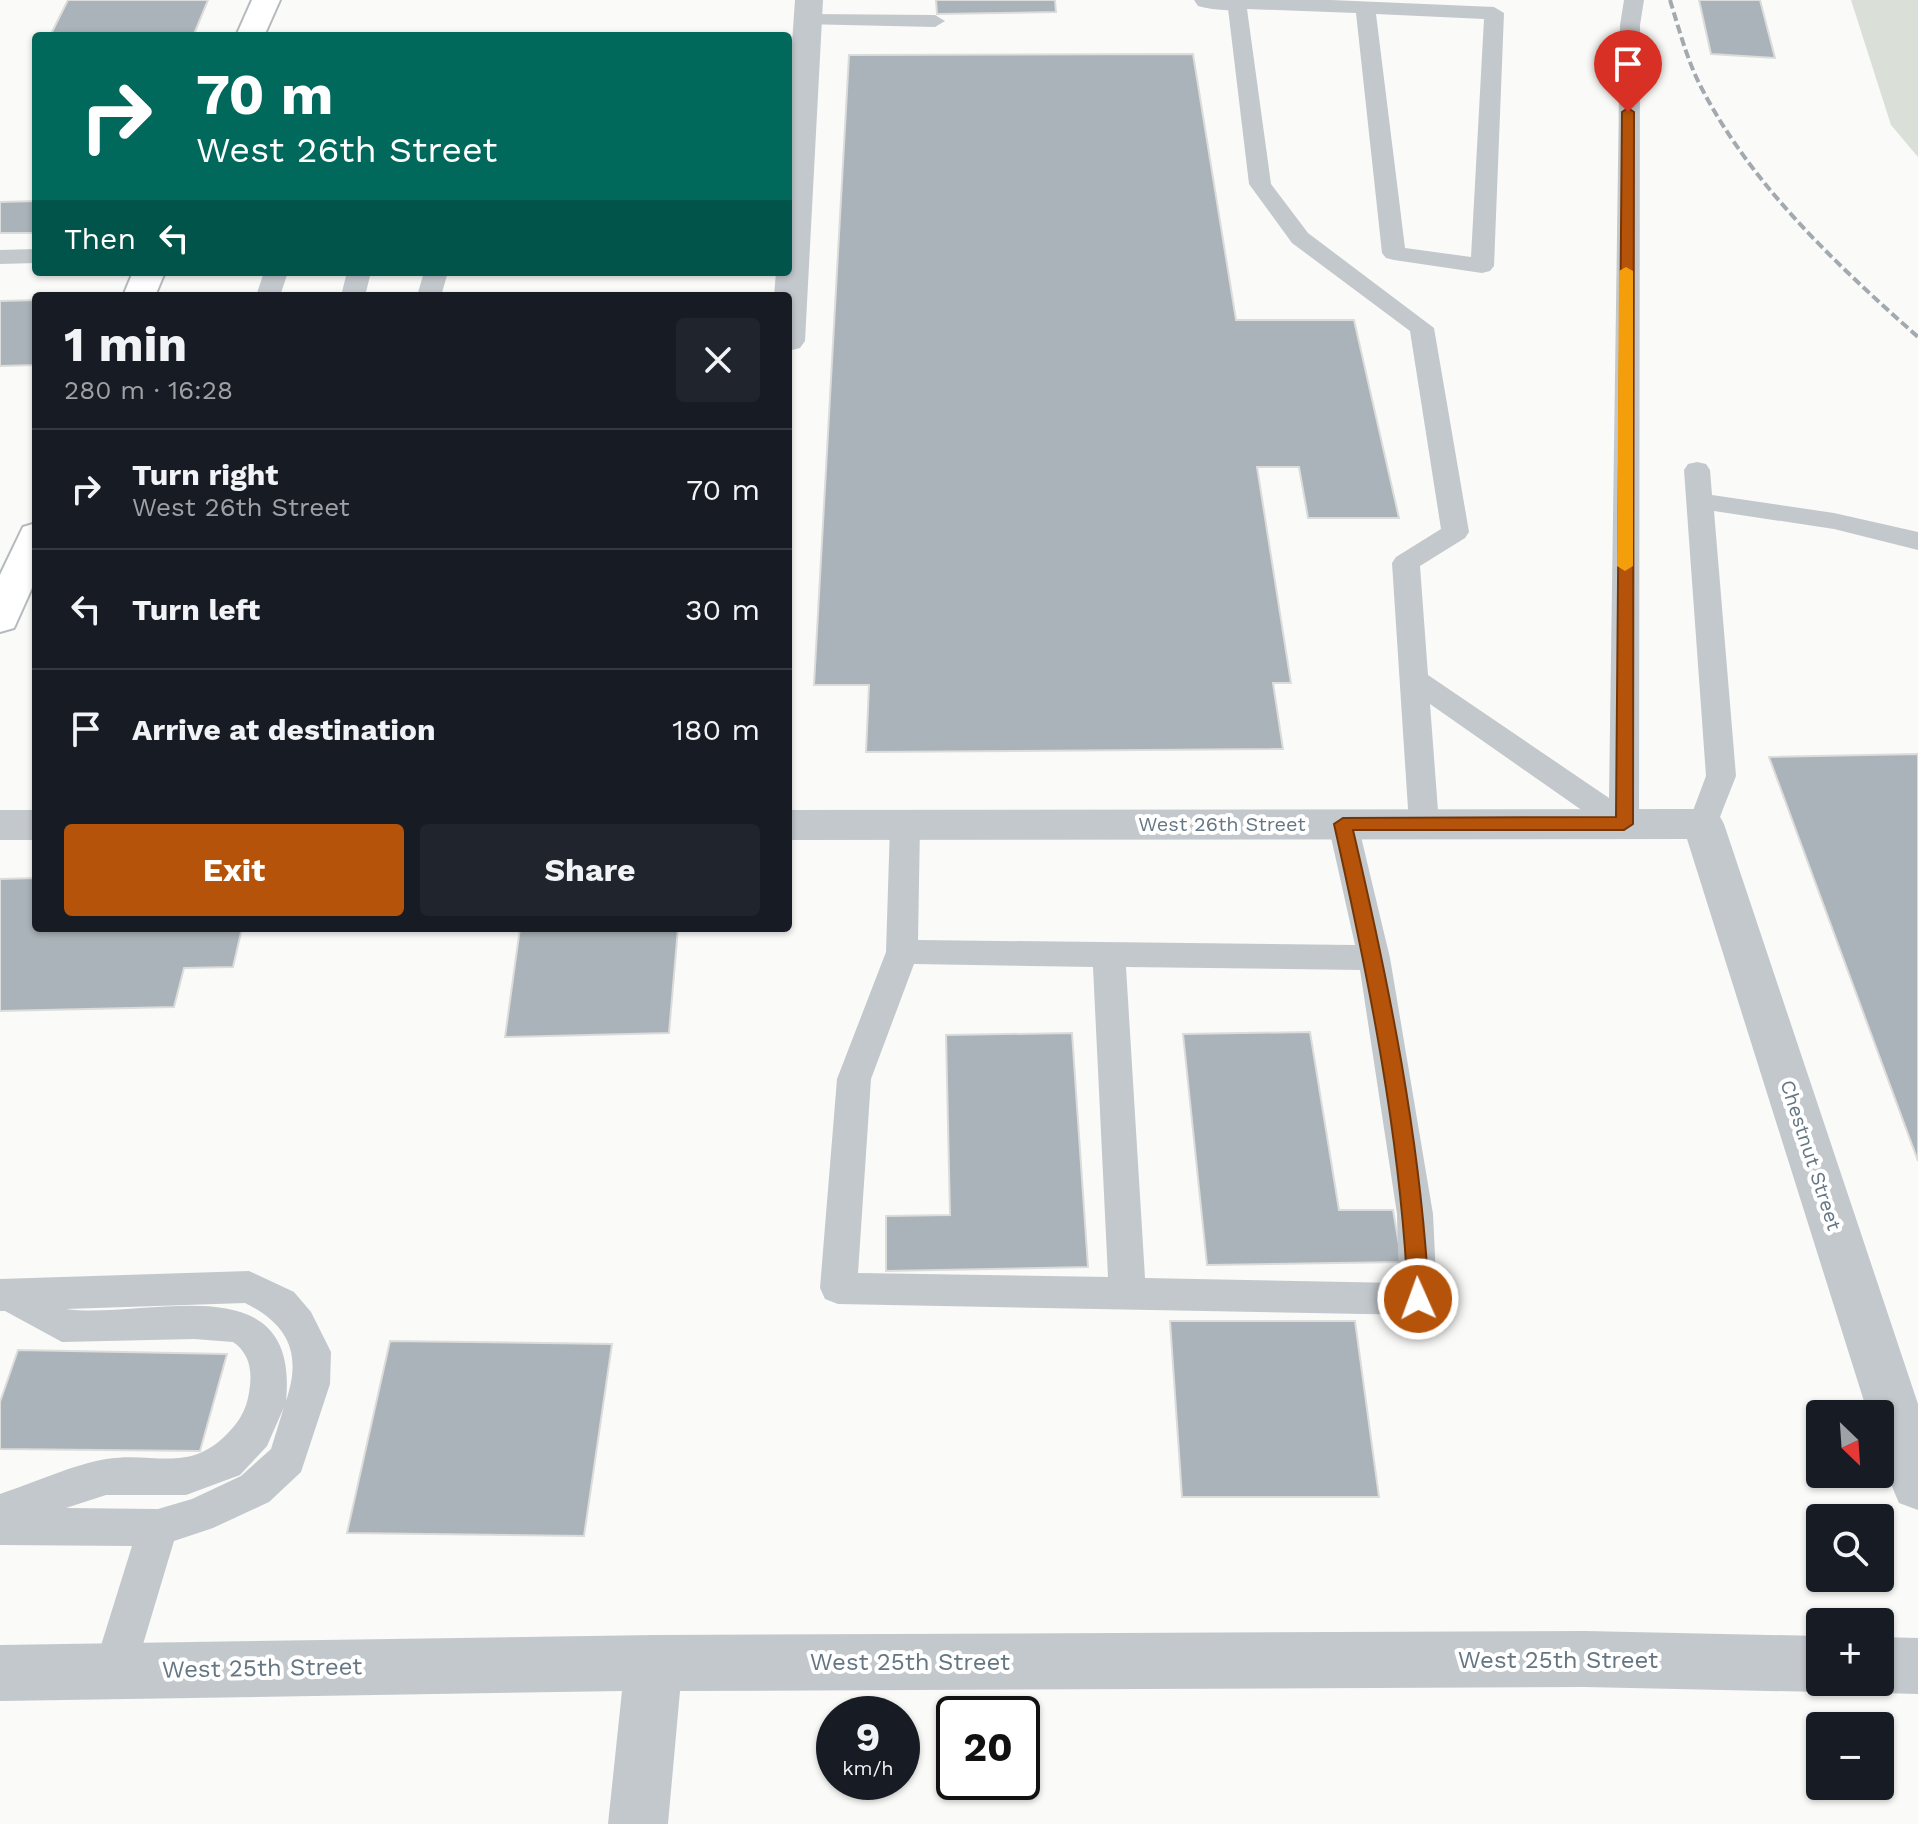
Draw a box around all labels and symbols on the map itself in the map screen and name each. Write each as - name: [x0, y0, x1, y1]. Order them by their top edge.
- pin: [1594, 30, 1662, 112]
- street label: West 26th Street: [1138, 812, 1306, 836]
- street label: Chestnut Street: [1775, 1077, 1847, 1234]
- position arrow: [1376, 1257, 1460, 1341]
- north arrow: [1806, 1400, 1894, 1488]
- street label: West 25th Street: [1458, 1646, 1658, 1674]
- street label: West 25th Street: [810, 1648, 1010, 1676]
- street label: West 25th Street: [162, 1652, 362, 1684]
- speed limit sign: 20: [936, 1696, 1040, 1800]

